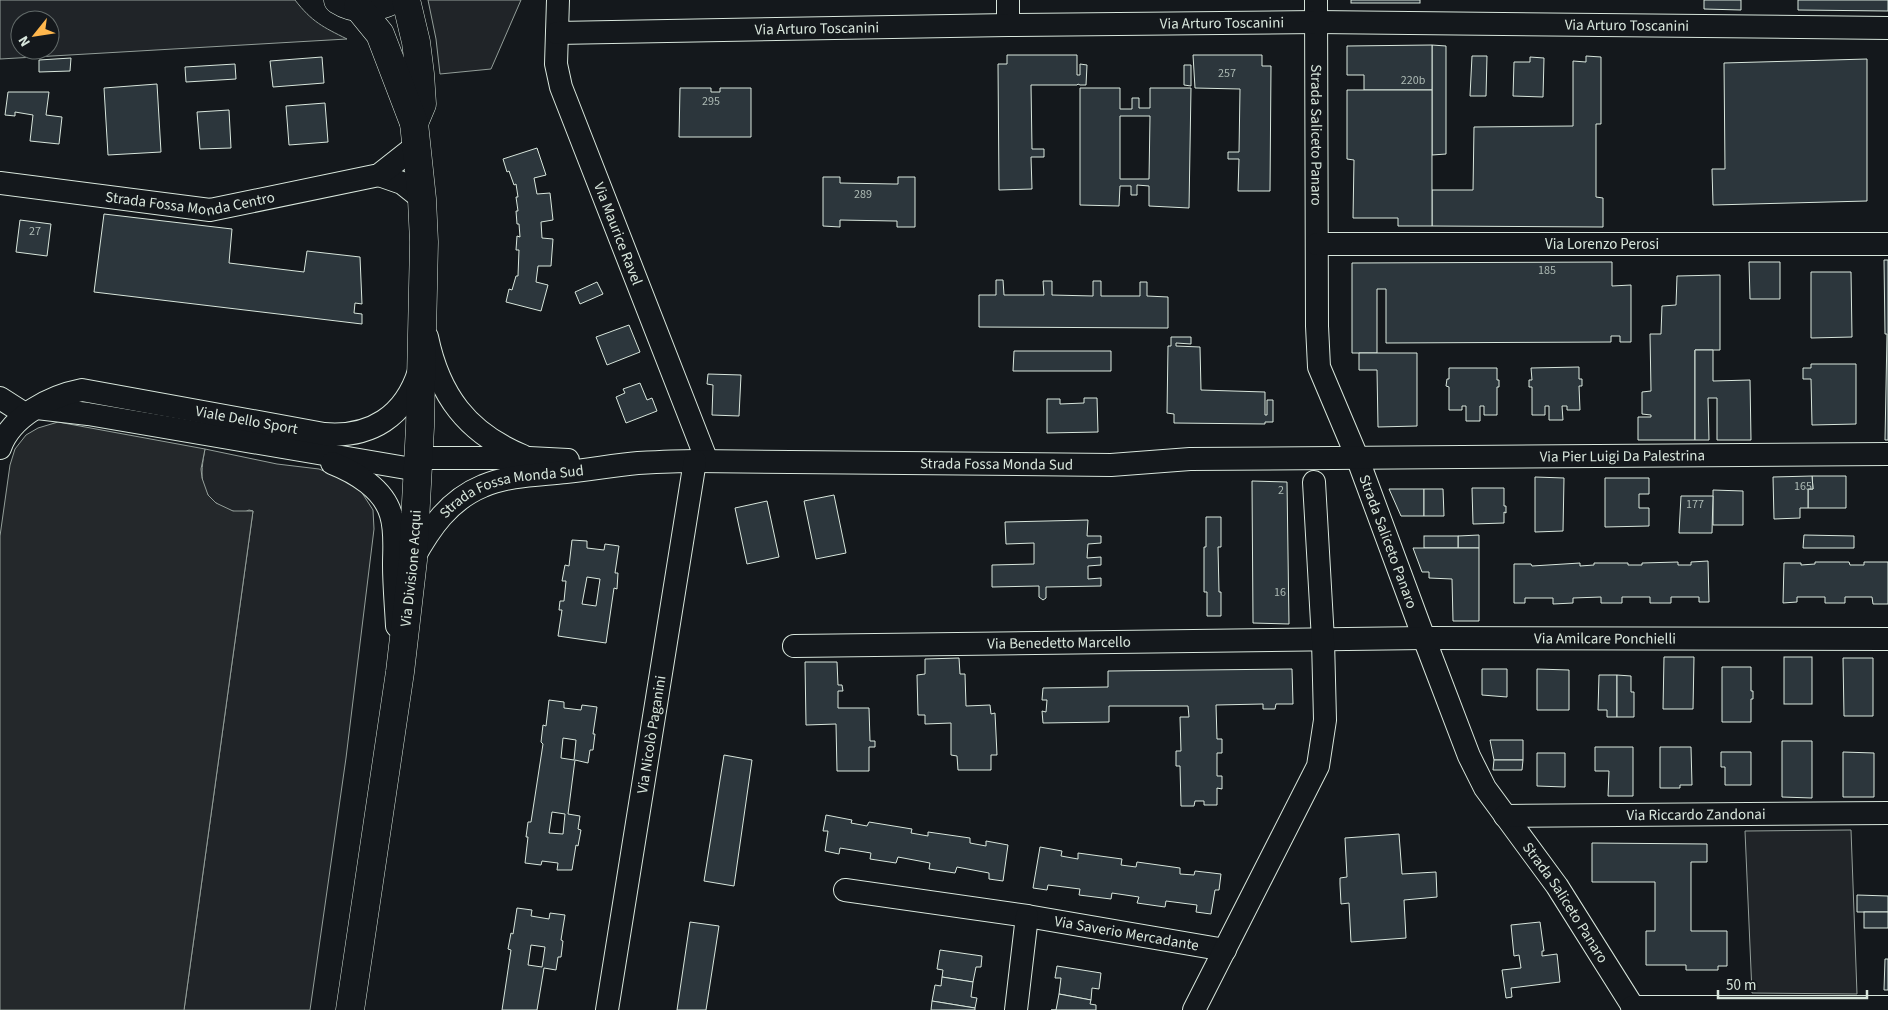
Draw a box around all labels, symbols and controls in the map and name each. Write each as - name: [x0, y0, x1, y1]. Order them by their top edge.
- north arrow: [10, 10, 60, 60]
- street label: Via Arturo Toscanini: [1160, 12, 1284, 35]
- street label: Via Arturo Toscanini: [1565, 15, 1689, 37]
- street label: Via Arturo Toscanini: [755, 17, 879, 40]
- text: N: [14, 32, 36, 50]
- street label: Strada Saliceto Panaro: [1305, 64, 1327, 206]
- house number: 257: [1218, 65, 1236, 82]
- house number: 220b: [1401, 72, 1426, 89]
- house number: 295: [702, 93, 720, 110]
- street label: Via Maurice Ravel: [588, 179, 647, 289]
- house number: 289: [854, 186, 872, 203]
- street label: Strada Fossa Monda Centro: [104, 187, 277, 222]
- house number: 27: [29, 223, 41, 240]
- street label: Via Lorenzo Perosi: [1545, 234, 1659, 255]
- house number: 185: [1538, 262, 1556, 279]
- street label: Viale Dello Sport: [194, 401, 299, 440]
- street label: Via Pier Luigi Da Palestrina: [1540, 445, 1705, 467]
- street label: Strada Fossa Monda Sud: [920, 453, 1073, 476]
- street label: Strada Fossa Monda Sud: [435, 460, 585, 523]
- street label: Strada Saliceto Panaro: [1353, 472, 1422, 612]
- house number: 165: [1794, 478, 1812, 495]
- house number: 2: [1278, 482, 1284, 499]
- house number: 177: [1686, 496, 1704, 513]
- street label: Via Divisione Acqui: [395, 509, 427, 628]
- house number: 16: [1274, 584, 1286, 601]
- street label: Via Amilcare Ponchielli: [1534, 628, 1676, 650]
- street label: Via Benedetto Marcello: [987, 632, 1131, 655]
- street label: Via Nicolò Paganini: [632, 674, 671, 795]
- street label: Via Riccardo Zandonai: [1626, 804, 1766, 826]
- street label: Strada Saliceto Panaro: [1517, 838, 1613, 967]
- street label: Via Saverio Mercadante: [1053, 911, 1200, 956]
- scale bar: [1718, 968, 1867, 1000]
- text: 50 m: [1726, 975, 1756, 996]

